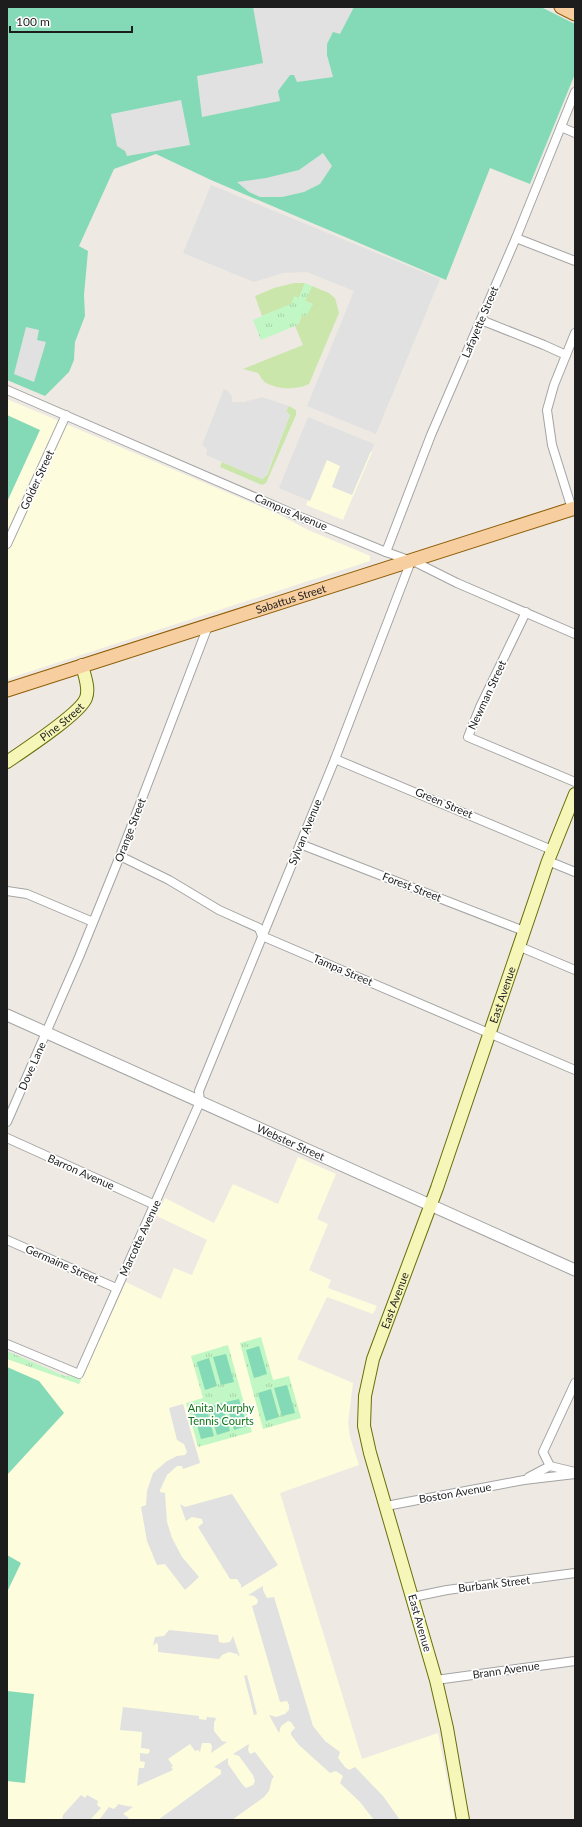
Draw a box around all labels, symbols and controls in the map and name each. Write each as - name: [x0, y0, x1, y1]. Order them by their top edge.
- scale bar: [10, 8, 132, 34]
- text: 100 m: [16, 14, 50, 29]
- street label: Lafayette Street: [459, 284, 500, 360]
- street label: Golder Street: [17, 448, 56, 512]
- street label: Campus Avenue: [253, 490, 330, 533]
- street label: Sabattus Street: [254, 581, 328, 616]
- street label: Newman Street: [465, 658, 508, 732]
- street label: Pine Street: [37, 700, 86, 743]
- street label: Green Street: [413, 785, 475, 821]
- street label: Orange Street: [111, 796, 148, 864]
- street label: Sylvan Avenue: [285, 797, 324, 867]
- street label: Forest Street: [381, 869, 444, 904]
- street label: Tampa Street: [312, 951, 375, 988]
- street label: East Avenue: [486, 964, 518, 1025]
- street label: Dove Lane: [15, 1039, 48, 1092]
- street label: Webster Street: [255, 1121, 327, 1163]
- street label: Barron Avenue: [46, 1151, 117, 1192]
- street label: Marcotte Avenue: [116, 1197, 163, 1278]
- street label: Germaine Street: [24, 1242, 101, 1285]
- street label: East Avenue: [378, 1270, 411, 1330]
- park label: Anita Murphy Tennis Courts: [188, 1401, 255, 1427]
- street label: Boston Avenue: [418, 1480, 492, 1505]
- street label: Burbank Street: [457, 1573, 531, 1594]
- street label: East Avenue: [406, 1593, 435, 1653]
- street label: Brann Avenue: [472, 1658, 540, 1681]

